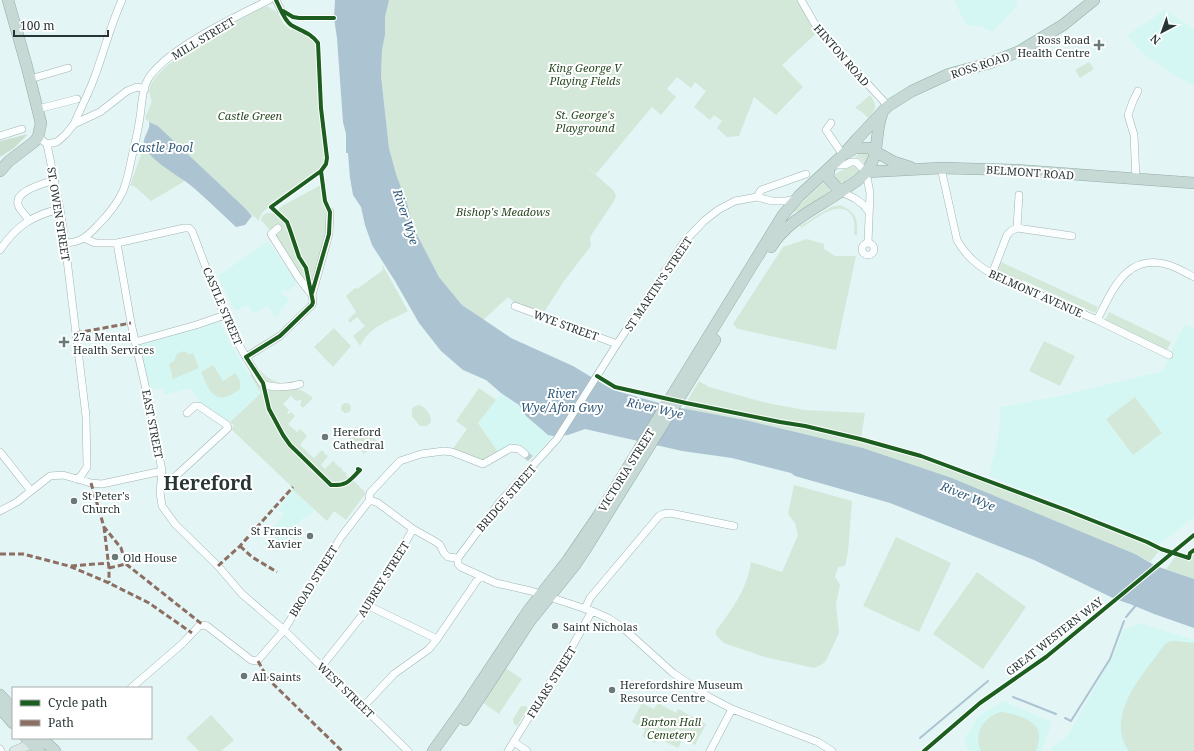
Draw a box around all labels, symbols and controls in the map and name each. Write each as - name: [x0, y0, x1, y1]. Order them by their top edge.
- scale bar: [14, 12, 108, 38]
- north arrow: [1142, 12, 1182, 52]
- street label: MILL STREET: [169, 13, 238, 63]
- text: 100 m: [20, 17, 55, 34]
- street label: HINTON ROAD: [811, 21, 873, 89]
- text: N: [1147, 31, 1163, 48]
- place label: Ross Road Health Centre: [1017, 32, 1090, 60]
- marker: Ross Road Health Centre: [1093, 39, 1105, 51]
- street label: ROSS ROAD: [949, 48, 1011, 82]
- park label: King George V Playing Fields: [548, 60, 623, 88]
- park label: St. George's Playground: [554, 107, 615, 135]
- park label: Castle Green: [218, 108, 283, 123]
- water label: Castle Pool: [131, 139, 193, 156]
- street label: BELMONT ROAD: [986, 161, 1074, 183]
- street label: ST. OWEN STREET: [44, 166, 74, 262]
- water label: River Wye: [389, 186, 423, 247]
- park label: Bishop's Meadows: [455, 204, 550, 219]
- street label: ST MARTIN'S STREET: [621, 234, 695, 334]
- street label: CASTLE STREET: [200, 265, 246, 348]
- street label: BELMONT AVENUE: [987, 265, 1086, 321]
- street label: WYE STREET: [531, 306, 601, 344]
- place label: 27a Mental Health Services: [73, 329, 154, 357]
- marker: 27a Mental Health Services: [58, 336, 70, 348]
- water label: River Wye/Afon Gwy: [521, 385, 603, 416]
- street label: EAST STREET: [139, 388, 167, 460]
- water label: River Wye: [624, 393, 685, 423]
- place label: Hereford Cathedral: [333, 424, 385, 452]
- street label: VICTORIA STREET: [594, 426, 658, 514]
- marker: Hereford Cathedral: [320, 432, 330, 442]
- street label: BRIDGE STREET: [473, 461, 539, 535]
- district label: Hereford: [164, 470, 253, 496]
- water label: River Wye: [937, 477, 998, 515]
- place label: St Peter's Church: [82, 488, 130, 516]
- marker: St Peter's Church: [69, 496, 79, 506]
- place label: St Francis Xavier: [251, 523, 303, 551]
- marker: St Francis Xavier: [305, 531, 315, 541]
- street label: AUBREY STREET: [354, 538, 412, 620]
- street label: BROAD STREET: [285, 543, 341, 619]
- place label: Old House: [123, 550, 177, 565]
- marker: Old House: [110, 552, 120, 562]
- street label: GREAT WESTERN WAY: [1002, 593, 1106, 679]
- place label: Saint Nicholas: [563, 619, 638, 634]
- marker: Saint Nicholas: [550, 621, 560, 631]
- street label: FRIARS STREET: [523, 643, 579, 721]
- street label: WEST STREET: [314, 659, 378, 721]
- place label: All Saints: [252, 669, 301, 684]
- marker: All Saints: [239, 671, 249, 681]
- place label: Herefordshire Museum Resource Centre: [620, 677, 744, 705]
- marker: Herefordshire Museum Resource Centre: [607, 685, 617, 695]
- legend: [12, 687, 152, 739]
- text: Cycle path: [48, 694, 108, 711]
- text: Path: [48, 714, 74, 731]
- park label: Barton Hall Cemetery: [640, 714, 702, 742]

